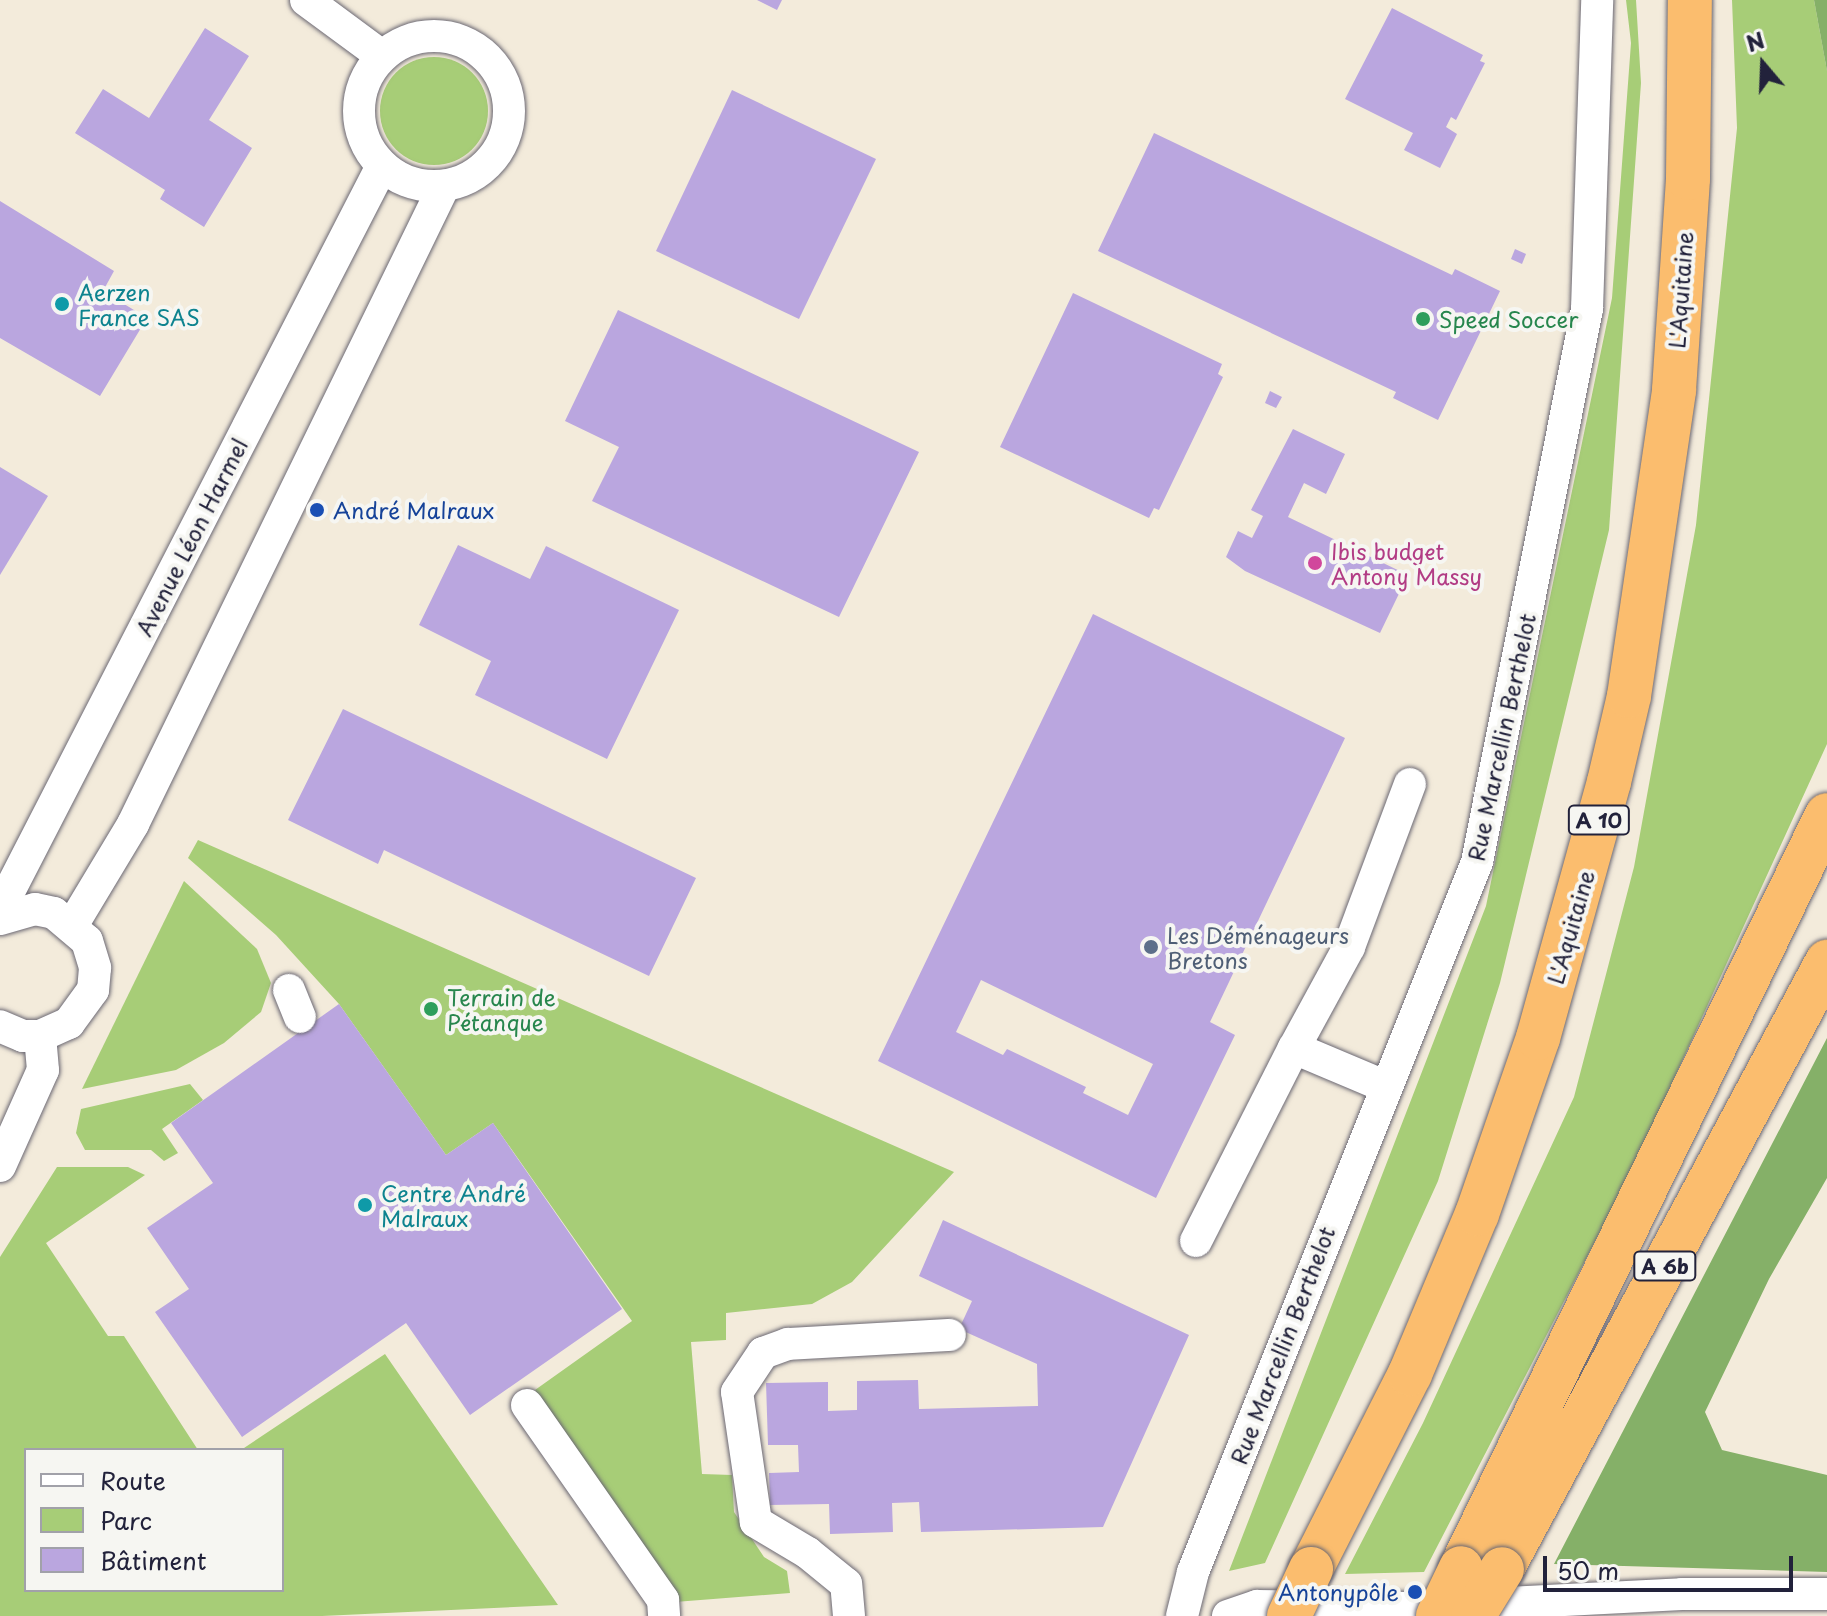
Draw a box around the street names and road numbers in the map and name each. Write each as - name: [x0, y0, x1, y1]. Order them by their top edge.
- street label: L'Aquitaine: [1663, 231, 1697, 349]
- street label: Avenue Léon Harmel: [130, 434, 252, 640]
- street label: Rue Marcellin Berthelot: [1462, 611, 1540, 863]
- road number: A 10: [1567, 804, 1631, 836]
- street label: L'Aquitaine: [1541, 867, 1599, 987]
- street label: Rue Marcellin Berthelot: [1225, 1223, 1339, 1467]
- road number: A 6b: [1631, 1250, 1699, 1282]

